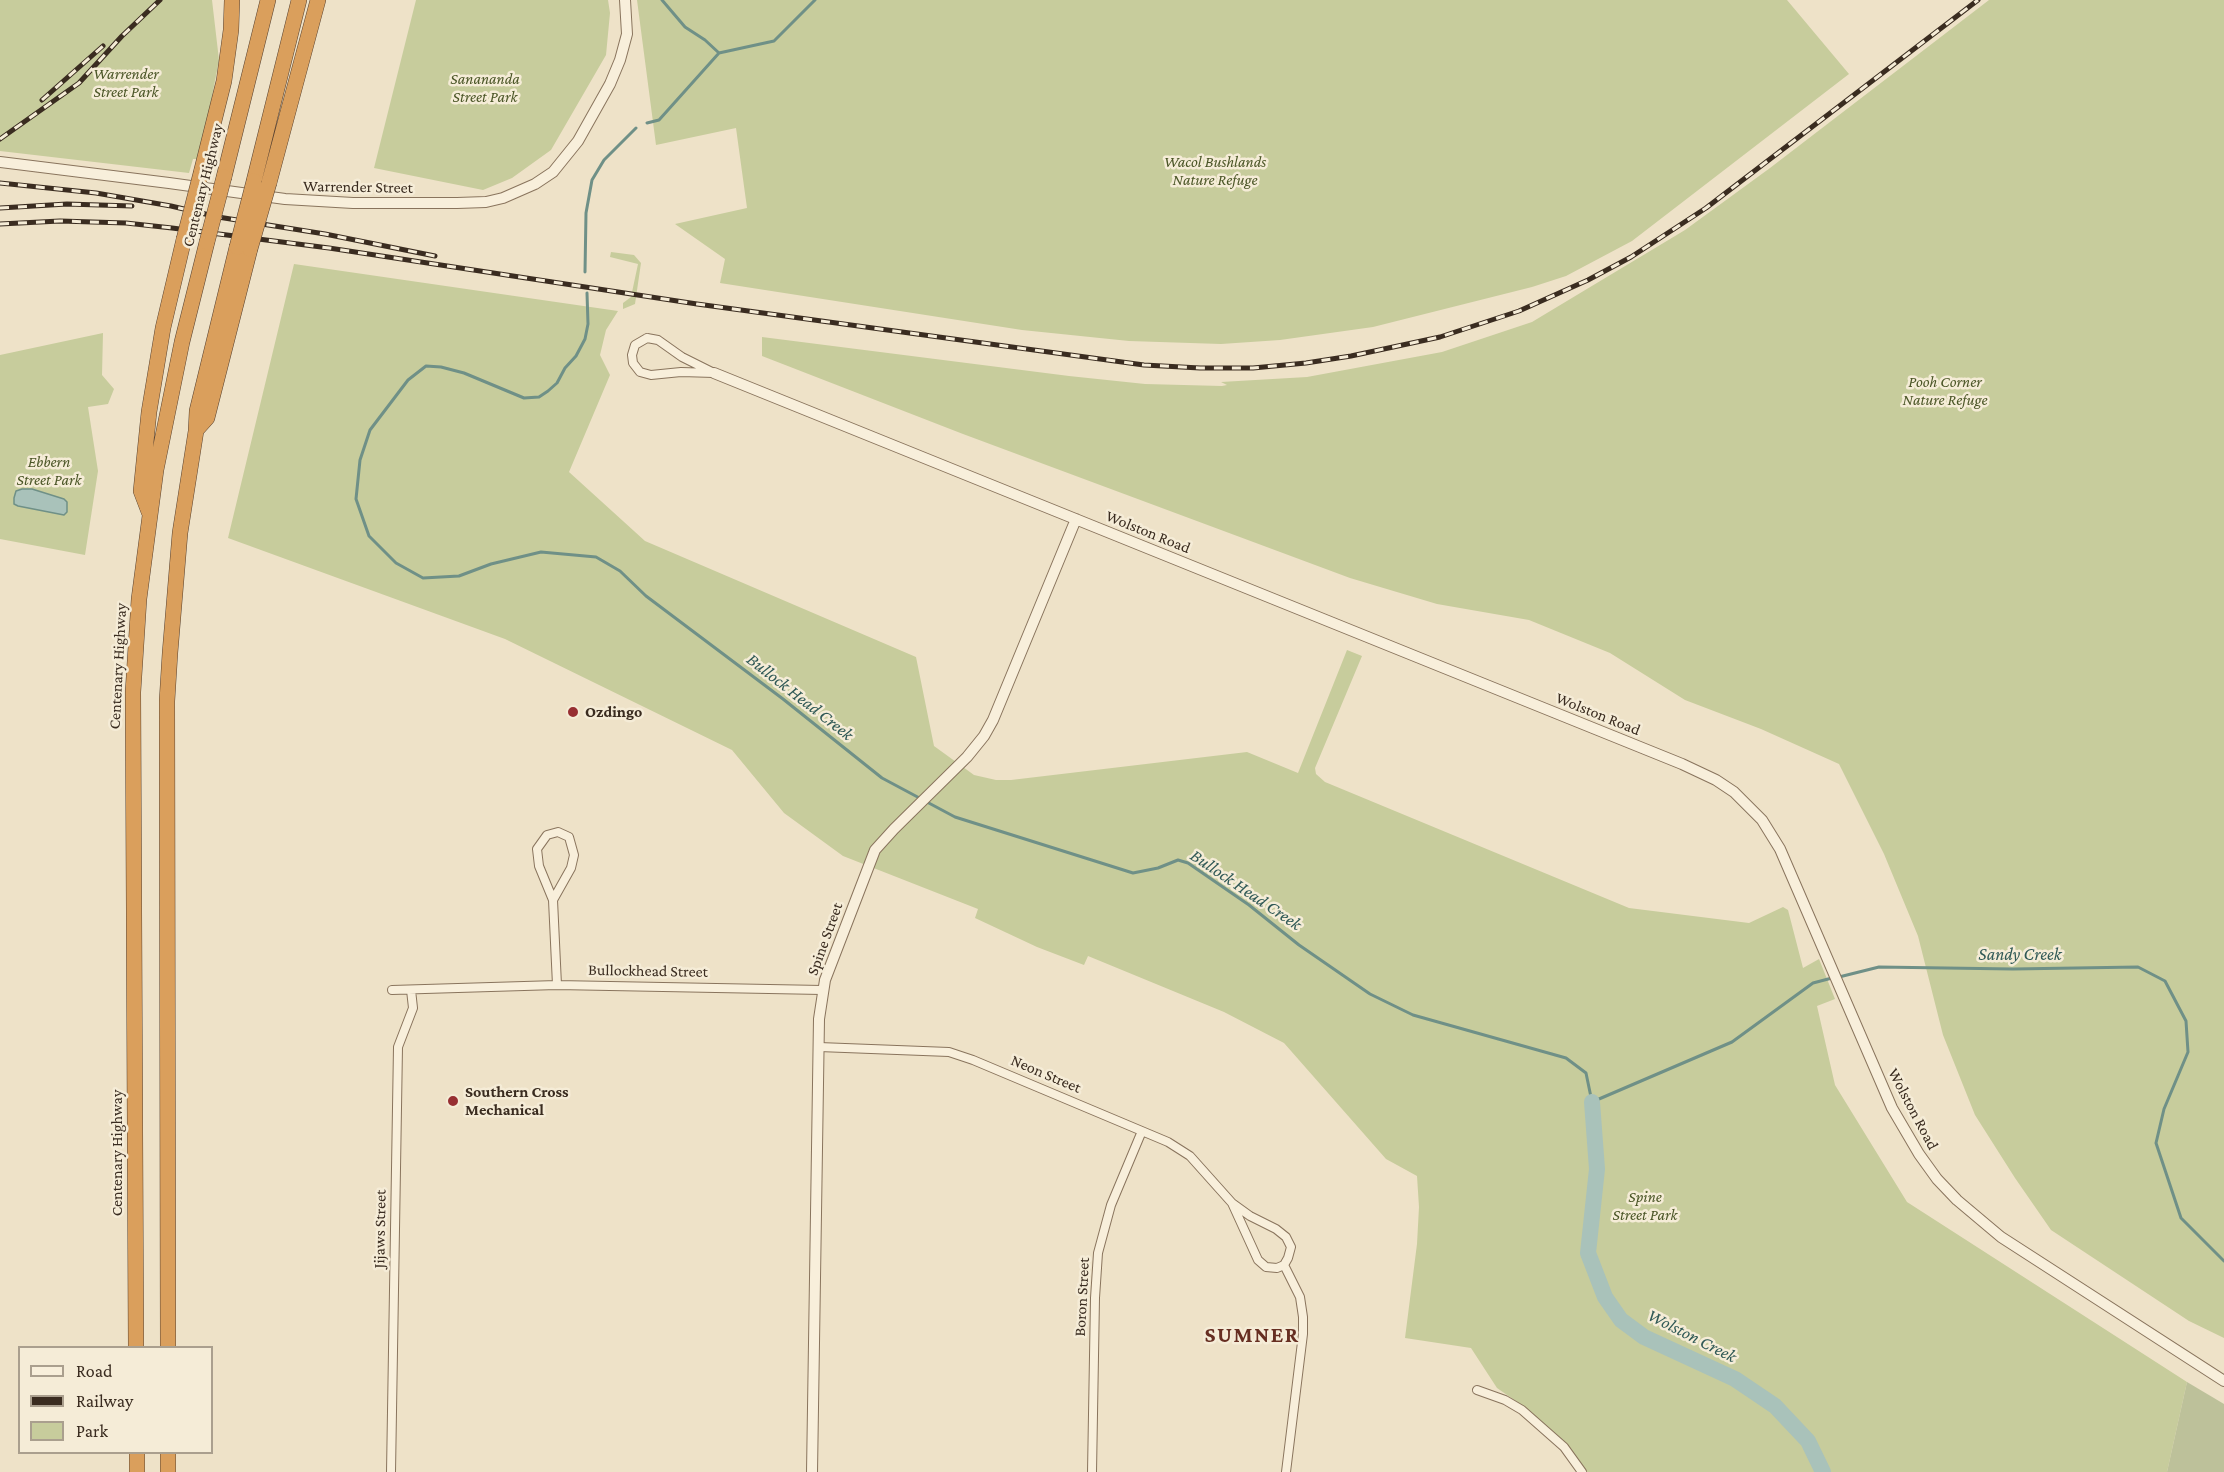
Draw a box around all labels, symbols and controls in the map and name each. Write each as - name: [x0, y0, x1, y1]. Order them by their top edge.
- park label: Warrender Street Park: [93, 64, 159, 102]
- park label: Sanananda Street Park: [450, 69, 520, 107]
- street label: Centenary Highway: [178, 121, 228, 249]
- park label: Wacol Bushlands Nature Refuge: [1164, 152, 1266, 190]
- street label: Warrender Street: [303, 176, 413, 198]
- park label: Pooh Corner Nature Refuge: [1902, 372, 1988, 410]
- park label: Ebbern Street Park: [17, 452, 81, 490]
- street label: Wolston Road: [1103, 506, 1193, 558]
- street label: Centenary Highway: [105, 602, 131, 730]
- water label: Bullock Head Creek: [742, 649, 858, 745]
- street label: Wolston Road: [1553, 688, 1643, 740]
- place label: Ozdingo: [585, 702, 642, 722]
- marker: Ozdingo: [566, 705, 580, 719]
- water label: Bullock Head Creek: [1186, 845, 1306, 935]
- street label: Spine Street: [803, 900, 847, 978]
- water label: Sandy Creek: [1978, 943, 2062, 965]
- street label: Bullockhead Street: [588, 960, 708, 982]
- street label: Neon Street: [1008, 1051, 1084, 1097]
- street label: Wolston Road: [1883, 1065, 1943, 1153]
- place label: Southern Cross Mechanical: [465, 1082, 569, 1120]
- street label: Centenary Highway: [107, 1090, 127, 1216]
- marker: Southern Cross Mechanical: [446, 1094, 460, 1108]
- park label: Spine Street Park: [1613, 1187, 1677, 1225]
- street label: Jijaws Street: [370, 1189, 390, 1269]
- street label: Boron Street: [1070, 1257, 1094, 1337]
- water label: Wolston Creek: [1644, 1304, 1740, 1368]
- district label: SUMNER: [1204, 1322, 1300, 1348]
- legend: [18, 1346, 213, 1454]
- text: Road: [76, 1361, 113, 1381]
- text: Railway: [76, 1391, 133, 1411]
- text: Park: [76, 1421, 108, 1441]

